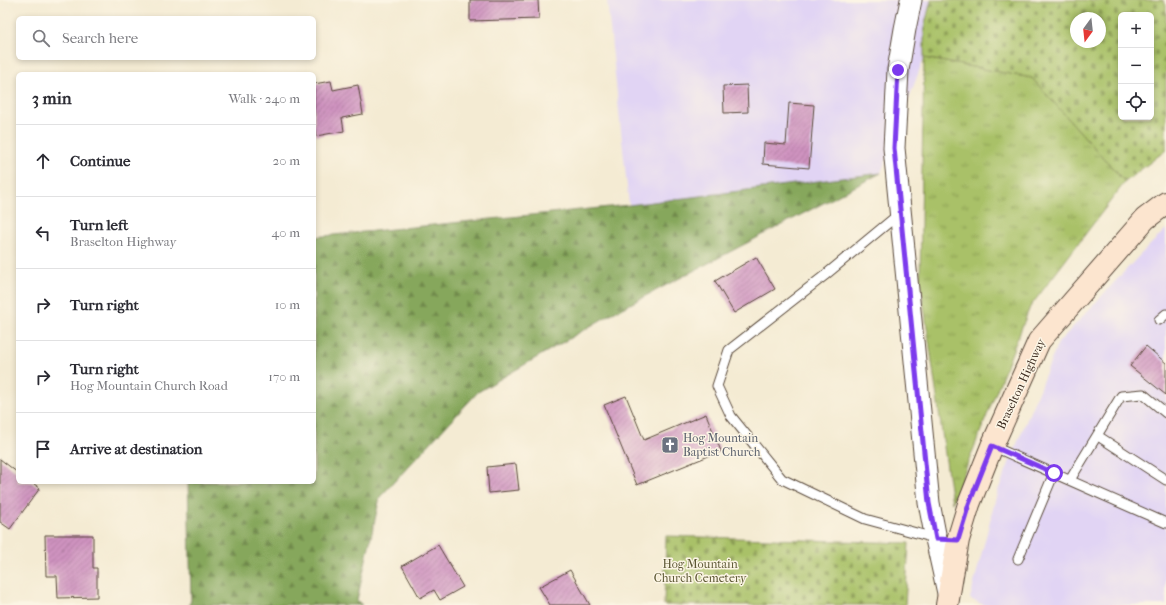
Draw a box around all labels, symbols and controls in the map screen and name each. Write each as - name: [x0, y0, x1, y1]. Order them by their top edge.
- north arrow: [1070, 12, 1106, 48]
- map controls: [1118, 12, 1154, 120]
- button: +: [1118, 12, 1154, 48]
- search box: [16, 16, 316, 60]
- icon: search: [30, 27, 52, 49]
- text: Search here: [62, 29, 138, 47]
- button: −: [1118, 48, 1154, 84]
- route end: [889, 61, 907, 79]
- button: locate: [1118, 84, 1154, 120]
- text: 3 min: [32, 88, 72, 108]
- text: Walk · 240 m: [228, 91, 300, 106]
- icon: ahead: [32, 150, 54, 172]
- text: Continue: [70, 152, 130, 170]
- text: 20 m: [273, 153, 300, 168]
- text: Turn left: [70, 216, 128, 234]
- icon: left: [32, 222, 54, 244]
- text: 40 m: [272, 225, 300, 240]
- text: Braselton Highway: [70, 234, 176, 249]
- icon: right: [32, 294, 54, 316]
- text: Turn right: [70, 296, 139, 314]
- text: 10 m: [275, 297, 300, 312]
- street label: Braselton Highway: [994, 336, 1048, 431]
- text: Turn right: [70, 360, 139, 378]
- icon: right: [32, 366, 54, 388]
- text: 170 m: [268, 369, 300, 384]
- text: Hog Mountain Church Road: [70, 378, 228, 393]
- place label: Hog Mountain Baptist Church: [683, 431, 761, 459]
- church icon: Hog Mountain Baptist Church: [660, 435, 680, 455]
- icon: arrive: [32, 438, 54, 460]
- text: Arrive at destination: [70, 440, 202, 458]
- route start: [1045, 464, 1063, 482]
- park label: Hog Mountain Church Cemetery: [654, 557, 747, 585]

